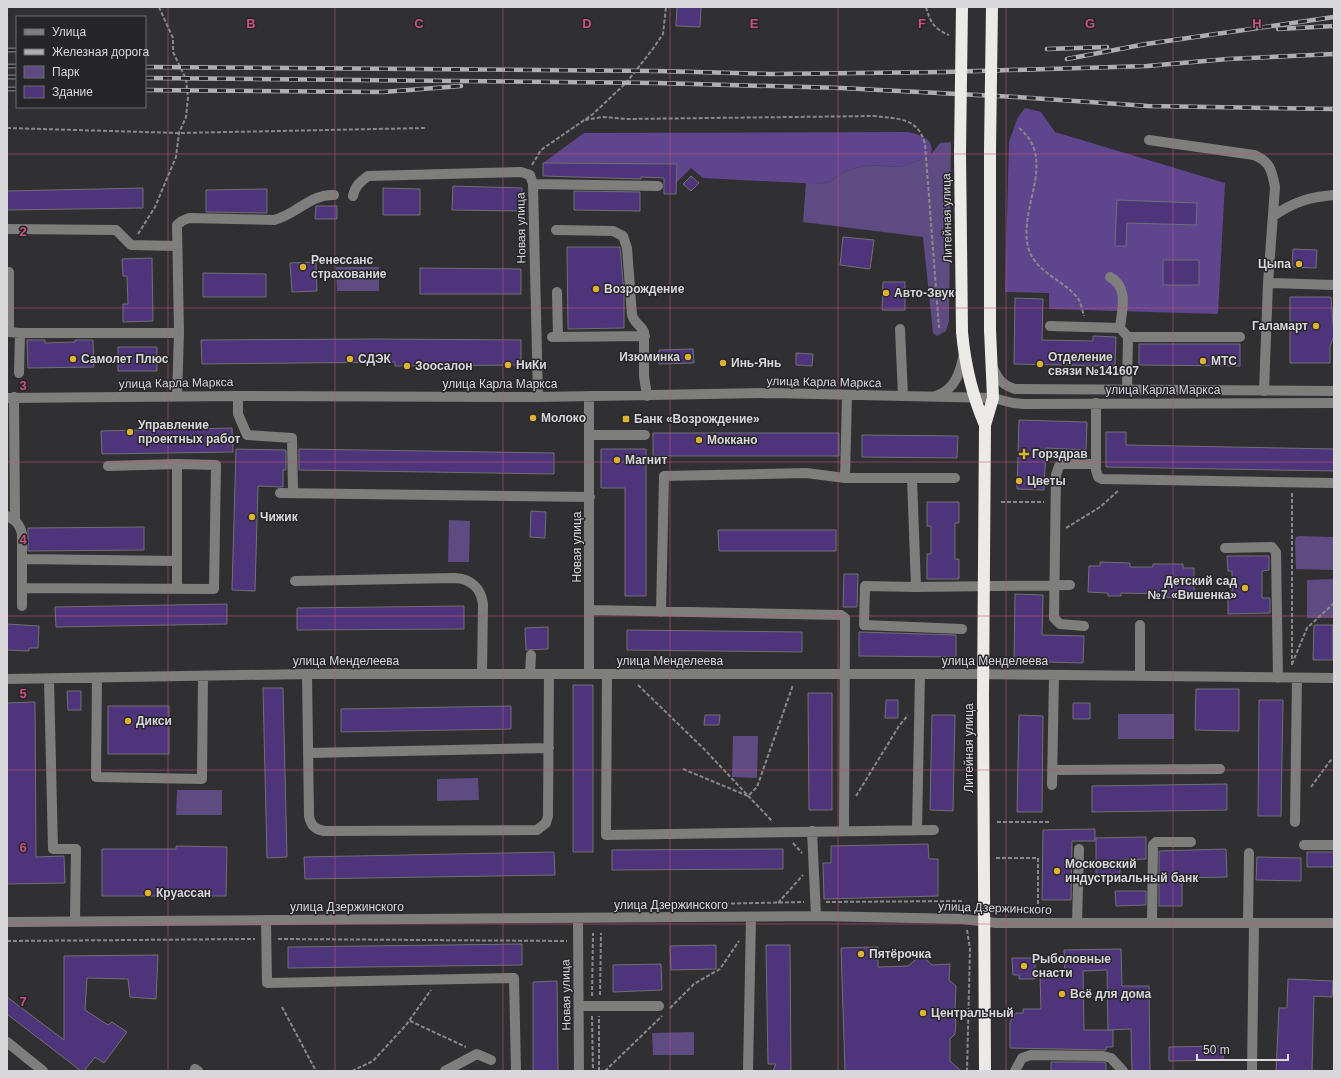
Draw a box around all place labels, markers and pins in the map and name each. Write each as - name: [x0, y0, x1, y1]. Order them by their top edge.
- place label: Ренессанс страхование: [311, 253, 387, 281]
- place label: Цыпа: [1258, 257, 1291, 271]
- marker: Цыпа: [1294, 259, 1304, 269]
- marker: Ренессанс страхование: [298, 262, 308, 272]
- place label: Возрождение: [604, 282, 685, 296]
- marker: Возрождение: [591, 284, 601, 294]
- place label: Авто-Звук: [894, 286, 955, 300]
- marker: Авто-Звук: [881, 288, 891, 298]
- place label: Галамарт: [1252, 319, 1308, 333]
- marker: Галамарт: [1311, 321, 1321, 331]
- place label: Изюминка: [619, 350, 680, 364]
- place label: Отделение связи №141607: [1048, 350, 1139, 378]
- place label: Самолет Плюс: [81, 352, 169, 366]
- place label: СДЭК: [358, 352, 392, 366]
- marker: Изюминка: [683, 352, 693, 362]
- marker: Самолет Плюс: [68, 354, 78, 364]
- marker: СДЭК: [345, 354, 355, 364]
- place label: МТС: [1211, 354, 1237, 368]
- place label: Инь-Янь: [731, 356, 782, 370]
- marker: МТС: [1198, 356, 1208, 366]
- place label: НиКи: [516, 358, 547, 372]
- marker: Инь-Янь: [718, 358, 728, 368]
- place label: Зоосалон: [415, 359, 473, 373]
- marker: Отделение связи №141607: [1035, 359, 1045, 369]
- marker: НиКи: [503, 360, 513, 370]
- marker: Зоосалон: [402, 361, 412, 371]
- place label: Молоко: [541, 411, 586, 425]
- place label: Банк «Возрождение»: [634, 412, 760, 426]
- marker: Молоко: [528, 413, 538, 423]
- marker: Банк «Возрождение»: [621, 414, 631, 424]
- place label: Управление проектных работ: [138, 418, 240, 446]
- marker: Управление проектных работ: [125, 427, 135, 437]
- place label: Моккано: [707, 433, 758, 447]
- marker: Моккано: [694, 435, 704, 445]
- place label: Горздрав: [1032, 447, 1088, 461]
- marker: Горздрав: [1019, 449, 1029, 459]
- place label: Магнит: [625, 453, 667, 467]
- marker: Магнит: [612, 455, 622, 465]
- place label: Цветы: [1027, 474, 1066, 488]
- marker: Цветы: [1014, 476, 1024, 486]
- place label: Чижик: [260, 510, 299, 524]
- marker: Чижик: [247, 512, 257, 522]
- place label: Детский сад №7 «Вишенка»: [1148, 574, 1237, 602]
- marker: Детский сад №7 «Вишенка»: [1240, 583, 1250, 593]
- place label: Дикси: [136, 714, 172, 728]
- marker: Дикси: [123, 716, 133, 726]
- place label: Московский индустриальный банк: [1065, 857, 1199, 885]
- marker: Московский индустриальный банк: [1052, 866, 1062, 876]
- place label: Круассан: [156, 886, 211, 900]
- marker: Круассан: [143, 888, 153, 898]
- place label: Пятёрочка: [869, 947, 932, 961]
- marker: Пятёрочка: [856, 949, 866, 959]
- place label: Рыболовные снасти: [1032, 952, 1111, 980]
- marker: Рыболовные снасти: [1019, 961, 1029, 971]
- place label: Всё для дома: [1070, 987, 1151, 1001]
- marker: Всё для дома: [1057, 989, 1067, 999]
- place label: Центральный: [931, 1006, 1014, 1020]
- marker: Центральный: [918, 1008, 928, 1018]

